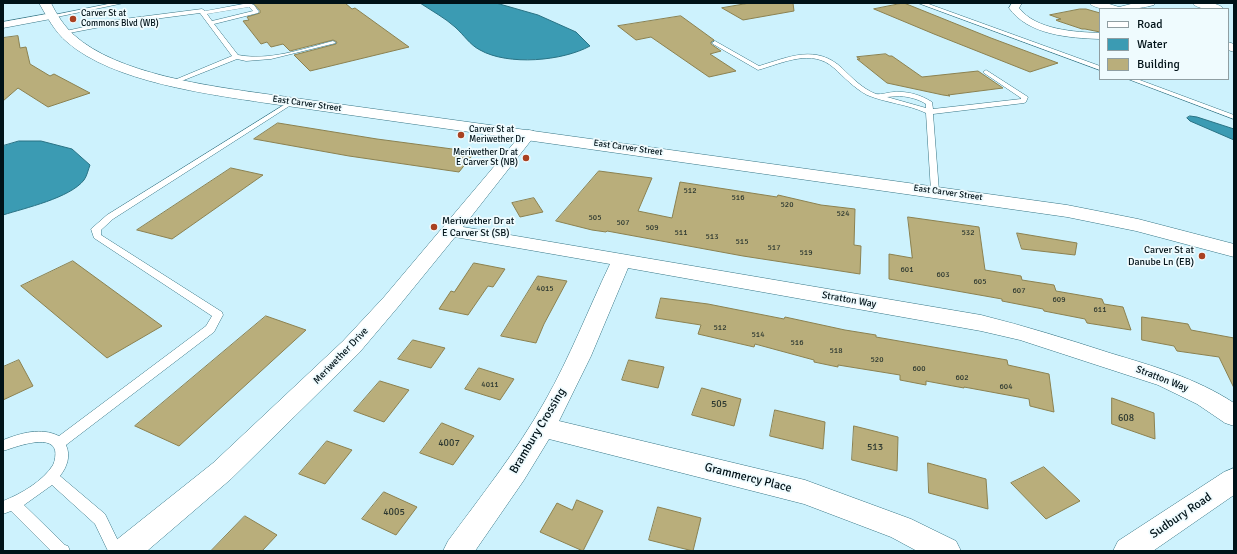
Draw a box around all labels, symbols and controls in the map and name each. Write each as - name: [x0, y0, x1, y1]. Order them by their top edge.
- legend: [1099, 8, 1229, 80]
- place label: Carver St at Commons Blvd (WB): [81, 9, 159, 30]
- marker: Carver St at Commons Blvd (WB): [68, 14, 78, 24]
- text: Road: [1137, 17, 1163, 32]
- text: Water: [1137, 37, 1167, 52]
- text: Building: [1137, 57, 1180, 72]
- street label: East Carver Street: [272, 94, 342, 114]
- place label: Carver St at Meriwether Dr: [469, 125, 524, 146]
- marker: Carver St at Meriwether Dr: [456, 130, 466, 140]
- street label: East Carver Street: [593, 138, 663, 158]
- place label: Meriwether Dr at E Carver St (NB): [453, 148, 518, 169]
- marker: Meriwether Dr at E Carver St (NB): [521, 153, 531, 163]
- street label: East Carver Street: [913, 183, 983, 203]
- house number: 512: [684, 186, 696, 196]
- house number: 516: [732, 193, 744, 203]
- house number: 520: [781, 200, 793, 210]
- house number: 524: [837, 209, 849, 219]
- house number: 505: [589, 213, 601, 223]
- place label: Meriwether Dr at E Carver St (SB): [442, 215, 514, 238]
- house number: 507: [617, 218, 629, 228]
- marker: Meriwether Dr at E Carver St (SB): [429, 222, 439, 232]
- house number: 509: [646, 223, 658, 233]
- house number: 511: [675, 228, 687, 238]
- house number: 532: [962, 228, 974, 238]
- house number: 513: [706, 232, 718, 242]
- house number: 515: [736, 237, 748, 247]
- house number: 517: [768, 243, 780, 253]
- place label: Carver St at Danube Ln (EB): [1128, 244, 1194, 268]
- house number: 519: [800, 248, 812, 258]
- marker: Carver St at Danube Ln (EB): [1197, 251, 1207, 261]
- house number: 601: [901, 265, 913, 275]
- house number: 603: [937, 270, 949, 280]
- house number: 605: [974, 277, 986, 287]
- house number: 4015: [536, 284, 554, 294]
- house number: 607: [1013, 286, 1025, 296]
- street label: Stratton Way: [821, 289, 877, 311]
- house number: 609: [1053, 295, 1065, 305]
- house number: 611: [1094, 305, 1106, 315]
- house number: 512: [714, 323, 726, 333]
- street label: Meriwether Drive: [311, 325, 371, 387]
- house number: 514: [752, 330, 764, 340]
- house number: 516: [791, 338, 803, 348]
- house number: 518: [830, 346, 842, 356]
- house number: 520: [871, 355, 883, 365]
- house number: 600: [913, 364, 925, 374]
- street label: Stratton Way: [1134, 364, 1190, 394]
- house number: 602: [956, 373, 968, 383]
- house number: 4011: [481, 380, 499, 390]
- house number: 604: [1000, 382, 1012, 392]
- street label: Brambury Crossing: [507, 386, 569, 476]
- house number: 505: [711, 398, 727, 410]
- house number: 608: [1118, 412, 1134, 424]
- house number: 4007: [438, 437, 460, 449]
- house number: 513: [867, 441, 883, 453]
- street label: Grammercy Place: [703, 460, 793, 496]
- street label: Sudbury Road: [1147, 490, 1215, 542]
- house number: 4005: [383, 506, 405, 518]

